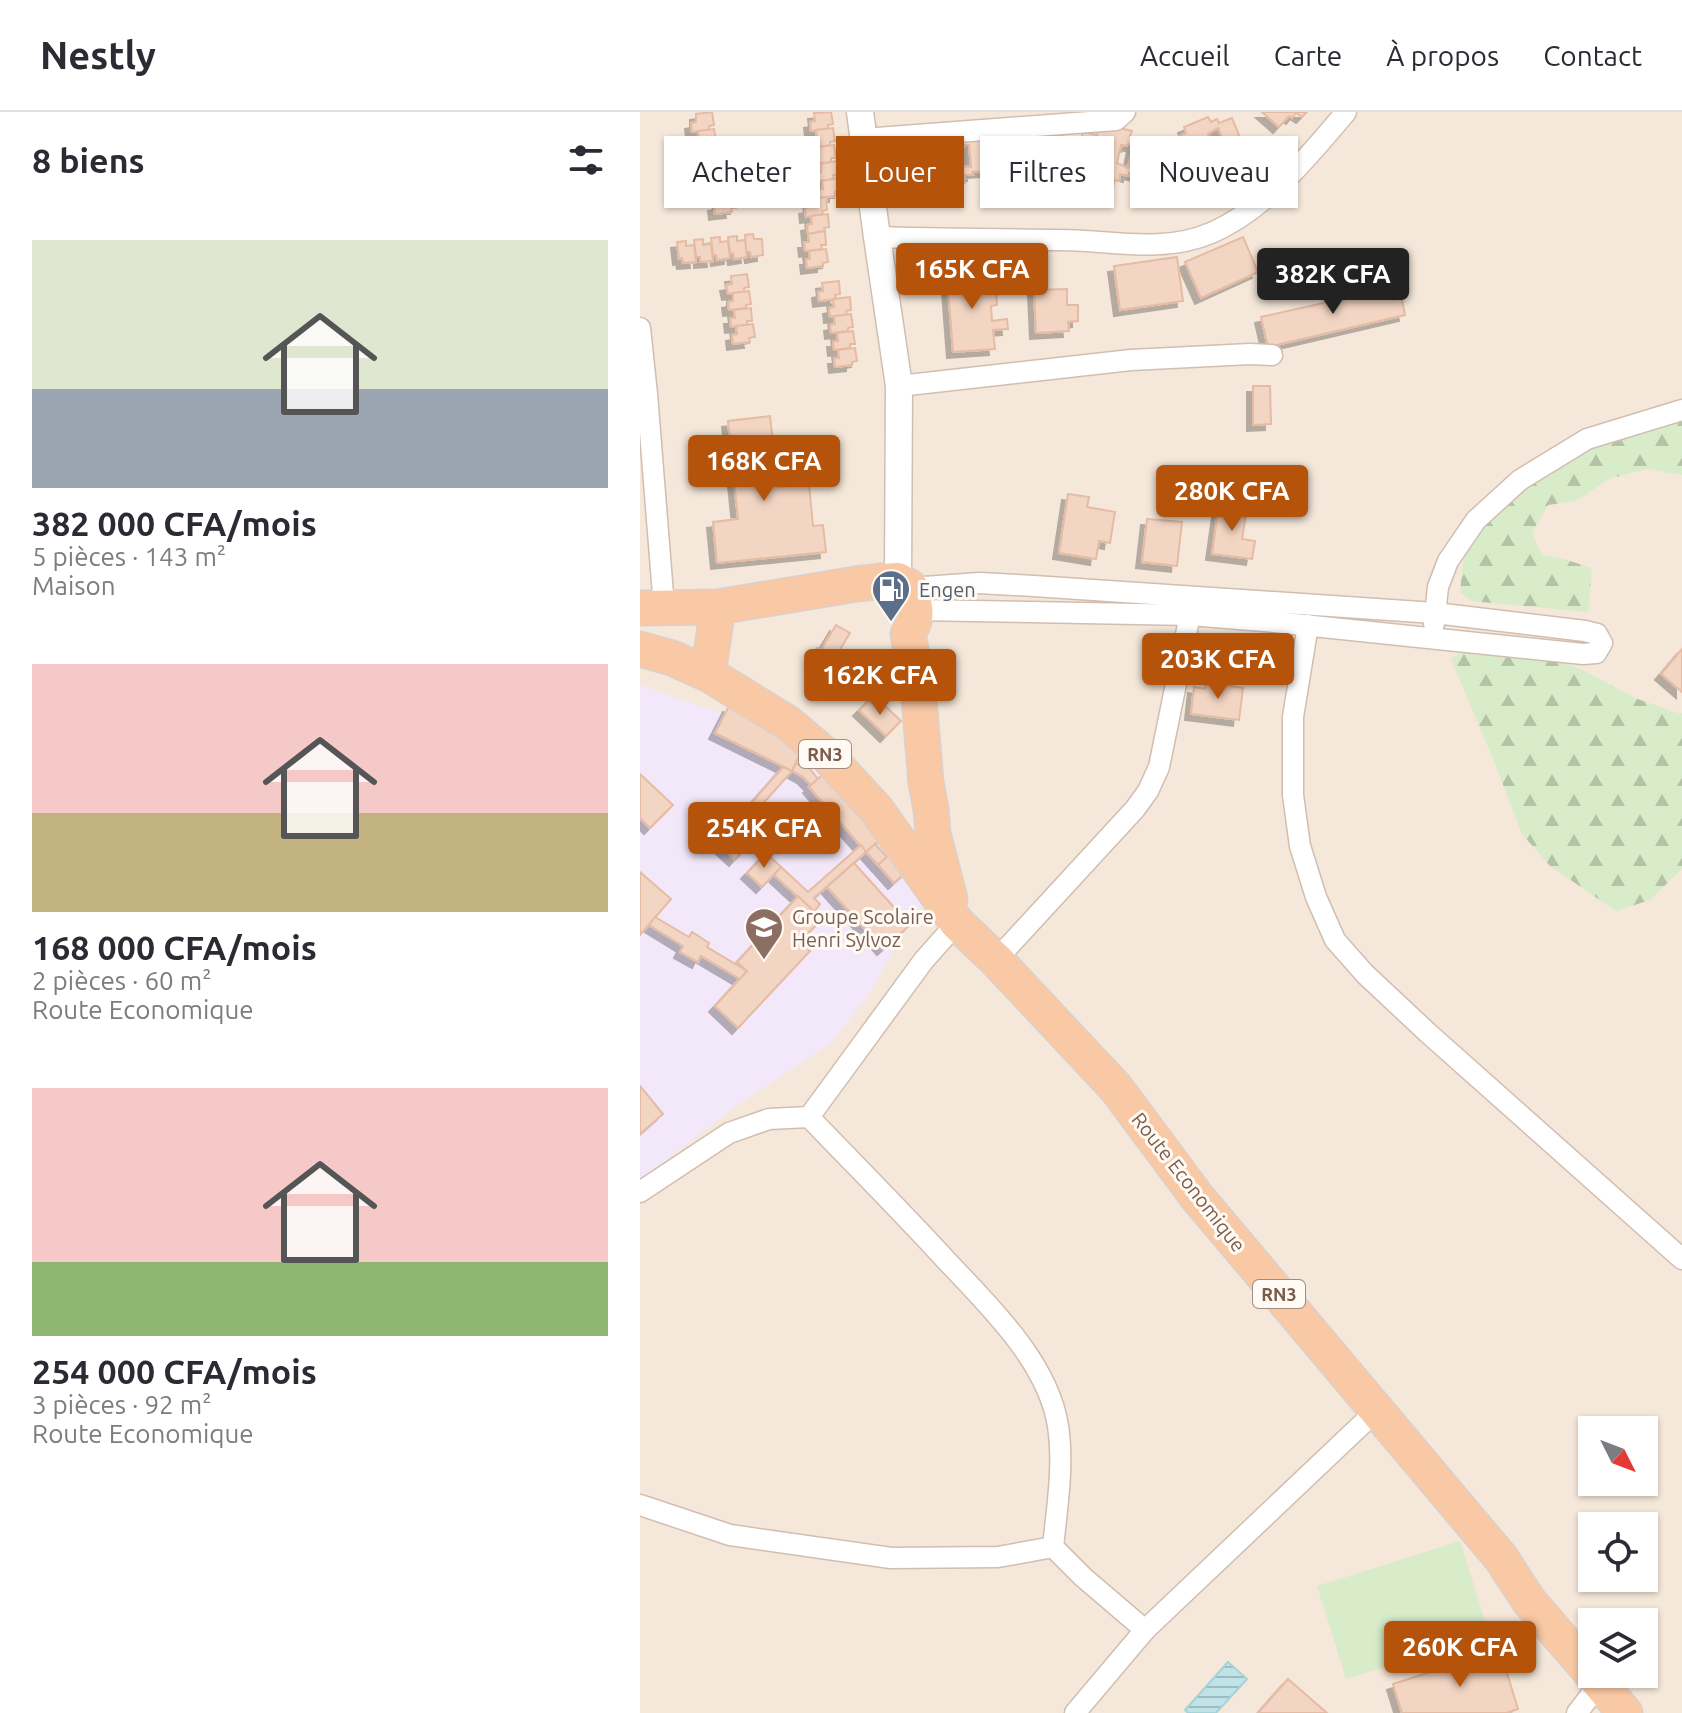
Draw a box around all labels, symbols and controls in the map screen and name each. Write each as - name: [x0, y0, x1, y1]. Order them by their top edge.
- text: Nestly: [40, 34, 156, 76]
- text: Accueil: [1140, 40, 1230, 71]
- text: Carte: [1274, 40, 1342, 71]
- text: À propos: [1386, 40, 1499, 71]
- text: Contact: [1543, 40, 1642, 71]
- chip: Acheter: [664, 136, 820, 208]
- chip: Louer: [836, 136, 964, 208]
- chip: Filtres: [980, 136, 1114, 208]
- chip: Nouveau: [1130, 136, 1298, 208]
- icon: filters: [564, 138, 608, 182]
- text: 8 biens: [32, 141, 145, 179]
- pin: 165K CFA: [889, 243, 1055, 311]
- pin: 382K CFA: [1250, 248, 1416, 316]
- text: 165K CFA: [914, 254, 1030, 283]
- text: 382K CFA: [1275, 259, 1391, 288]
- icon: home: [248, 292, 392, 436]
- pin: 168K CFA: [681, 435, 847, 503]
- text: 168K CFA: [706, 446, 822, 475]
- pin: 280K CFA: [1149, 465, 1315, 533]
- text: 280K CFA: [1174, 476, 1290, 505]
- text: 382 000 CFA/mois: [32, 504, 317, 542]
- text: 5 pièces · 143 m²: [32, 542, 226, 571]
- fuel station icon: Engen: [870, 568, 912, 623]
- text: Maison: [32, 571, 116, 600]
- place label: Engen: [919, 578, 976, 601]
- pin: 203K CFA: [1135, 633, 1301, 701]
- text: 203K CFA: [1160, 644, 1276, 673]
- pin: 162K CFA: [797, 649, 963, 717]
- text: 162K CFA: [822, 660, 938, 689]
- icon: home: [248, 716, 392, 860]
- road number: RN3: [799, 740, 851, 768]
- pin: 254K CFA: [681, 802, 847, 870]
- text: 254K CFA: [706, 813, 822, 842]
- place label: Groupe Scolaire Henri Sylvoz: [792, 905, 934, 951]
- school or university icon: Groupe Scolaire Henri Sylvoz: [743, 906, 785, 961]
- text: 168 000 CFA/mois: [32, 928, 317, 966]
- text: 2 pièces · 60 m²: [32, 966, 212, 995]
- text: Route Economique: [32, 995, 254, 1024]
- street label: Route Economique: [1127, 1108, 1251, 1256]
- icon: home: [248, 1140, 392, 1284]
- road number: RN3: [1253, 1280, 1305, 1308]
- text: 254 000 CFA/mois: [32, 1352, 317, 1390]
- text: 3 pièces · 92 m²: [32, 1390, 212, 1419]
- north arrow: [1578, 1416, 1658, 1496]
- map controls: [1578, 1416, 1658, 1688]
- text: Route Economique: [32, 1419, 254, 1448]
- button: locate: [1578, 1512, 1658, 1592]
- button: layers: [1578, 1608, 1658, 1688]
- pin: 260K CFA: [1377, 1621, 1543, 1689]
- text: 260K CFA: [1402, 1632, 1518, 1661]

